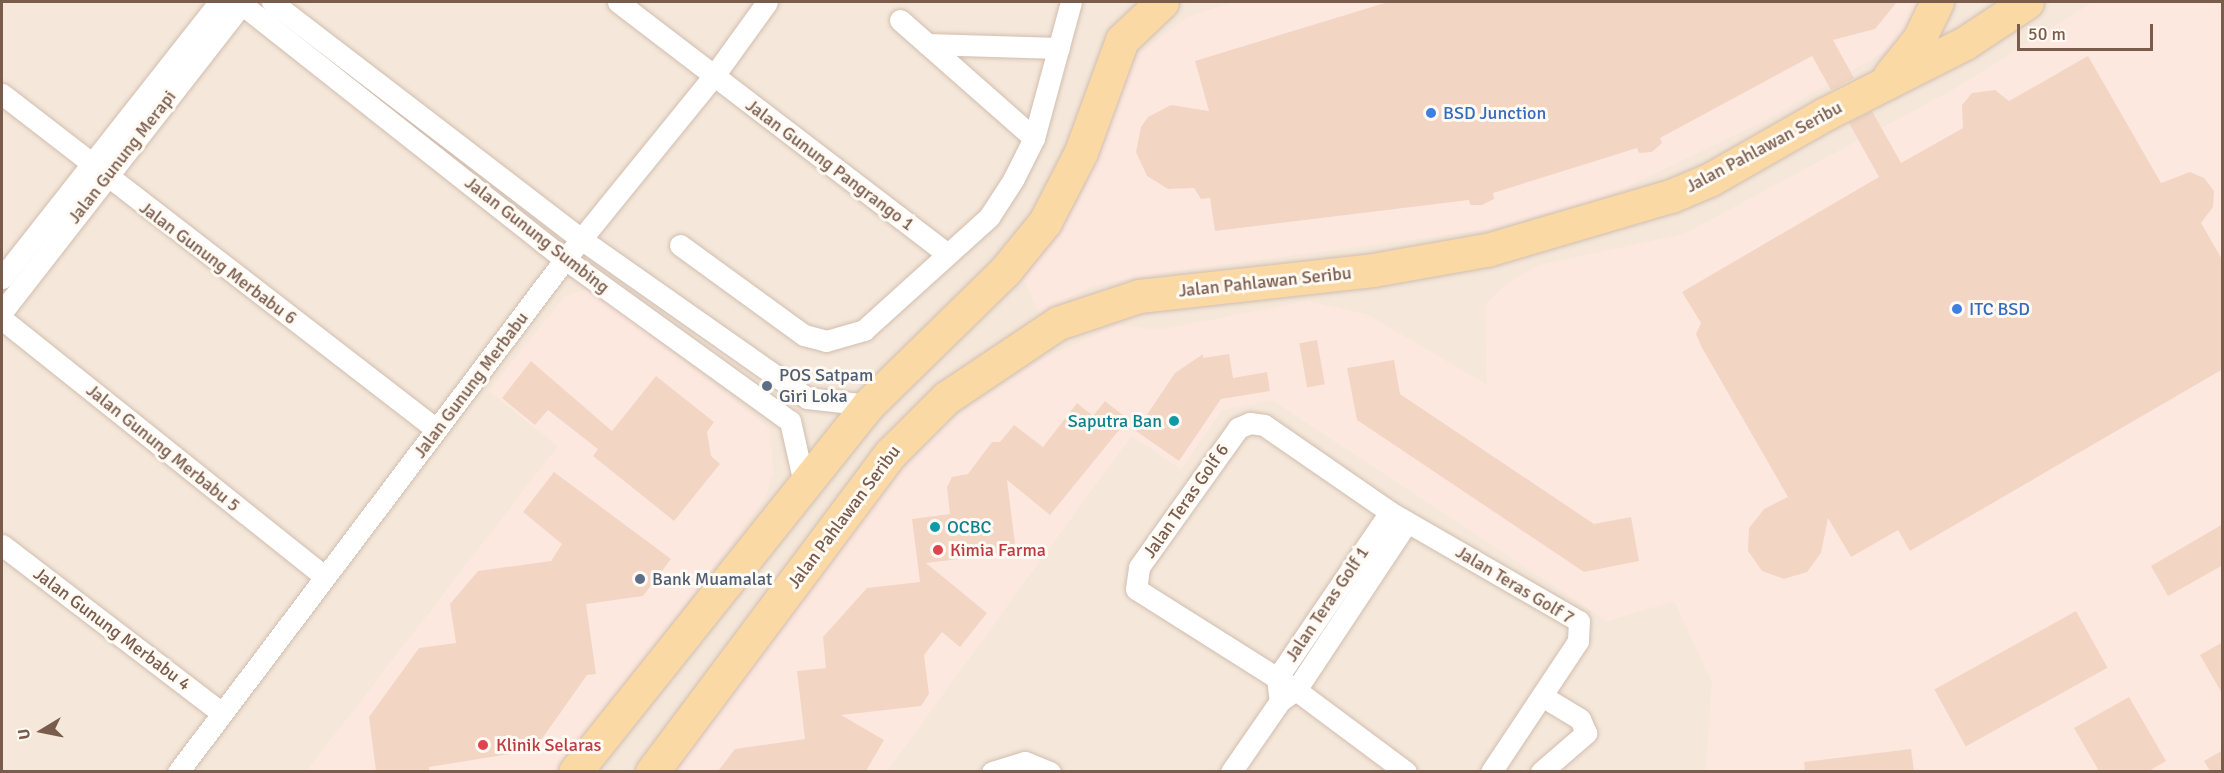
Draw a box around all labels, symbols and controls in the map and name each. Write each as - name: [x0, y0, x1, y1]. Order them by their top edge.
- scale bar: [2020, 12, 2156, 50]
- text: 50 m: [2028, 23, 2066, 45]
- street label: Jalan Gunung Merapi: [63, 86, 181, 228]
- street label: Jalan Gunung Pangrango 1: [741, 95, 919, 235]
- street label: Jalan Pahlawan Seribu: [1682, 97, 1846, 197]
- place label: BSD Junction: [1443, 102, 1546, 124]
- marker: BSD Junction: [1424, 106, 1438, 120]
- street label: Jalan Gunung Sumbing: [461, 172, 613, 298]
- street label: Jalan Gunung Merbabu 6: [135, 197, 301, 329]
- street label: Jalan Pahlawan Seribu: [1177, 262, 1353, 302]
- place label: ITC BSD: [1969, 298, 2030, 320]
- marker: ITC BSD: [1950, 302, 1964, 316]
- street label: Jalan Gunung Merbabu: [409, 308, 533, 462]
- place label: POS Satpam Giri Loka: [779, 365, 873, 407]
- street label: Jalan Gunung Merbabu 5: [82, 379, 244, 517]
- marker: POS Satpam Giri Loka: [760, 379, 774, 393]
- place label: Saputra Ban: [1068, 410, 1162, 432]
- marker: Saputra Ban: [1167, 414, 1181, 428]
- street label: Jalan Teras Golf 6: [1139, 440, 1233, 562]
- street label: Jalan Pahlawan Seribu: [783, 441, 905, 593]
- place label: OCBC: [947, 516, 991, 538]
- marker: OCBC: [928, 520, 942, 534]
- place label: Kimia Farma: [950, 539, 1046, 561]
- street label: Jalan Teras Golf 7: [1452, 541, 1578, 629]
- street label: Jalan Teras Golf 1: [1280, 542, 1374, 666]
- marker: Kimia Farma: [931, 543, 945, 557]
- street label: Jalan Gunung Merbabu 4: [29, 563, 195, 695]
- place label: Bank Muamalat: [652, 568, 772, 590]
- marker: Bank Muamalat: [633, 572, 647, 586]
- north arrow: [12, 701, 72, 761]
- text: U: [13, 727, 35, 741]
- place label: Klinik Selaras: [496, 734, 601, 756]
- marker: Klinik Selaras: [474, 736, 492, 754]

